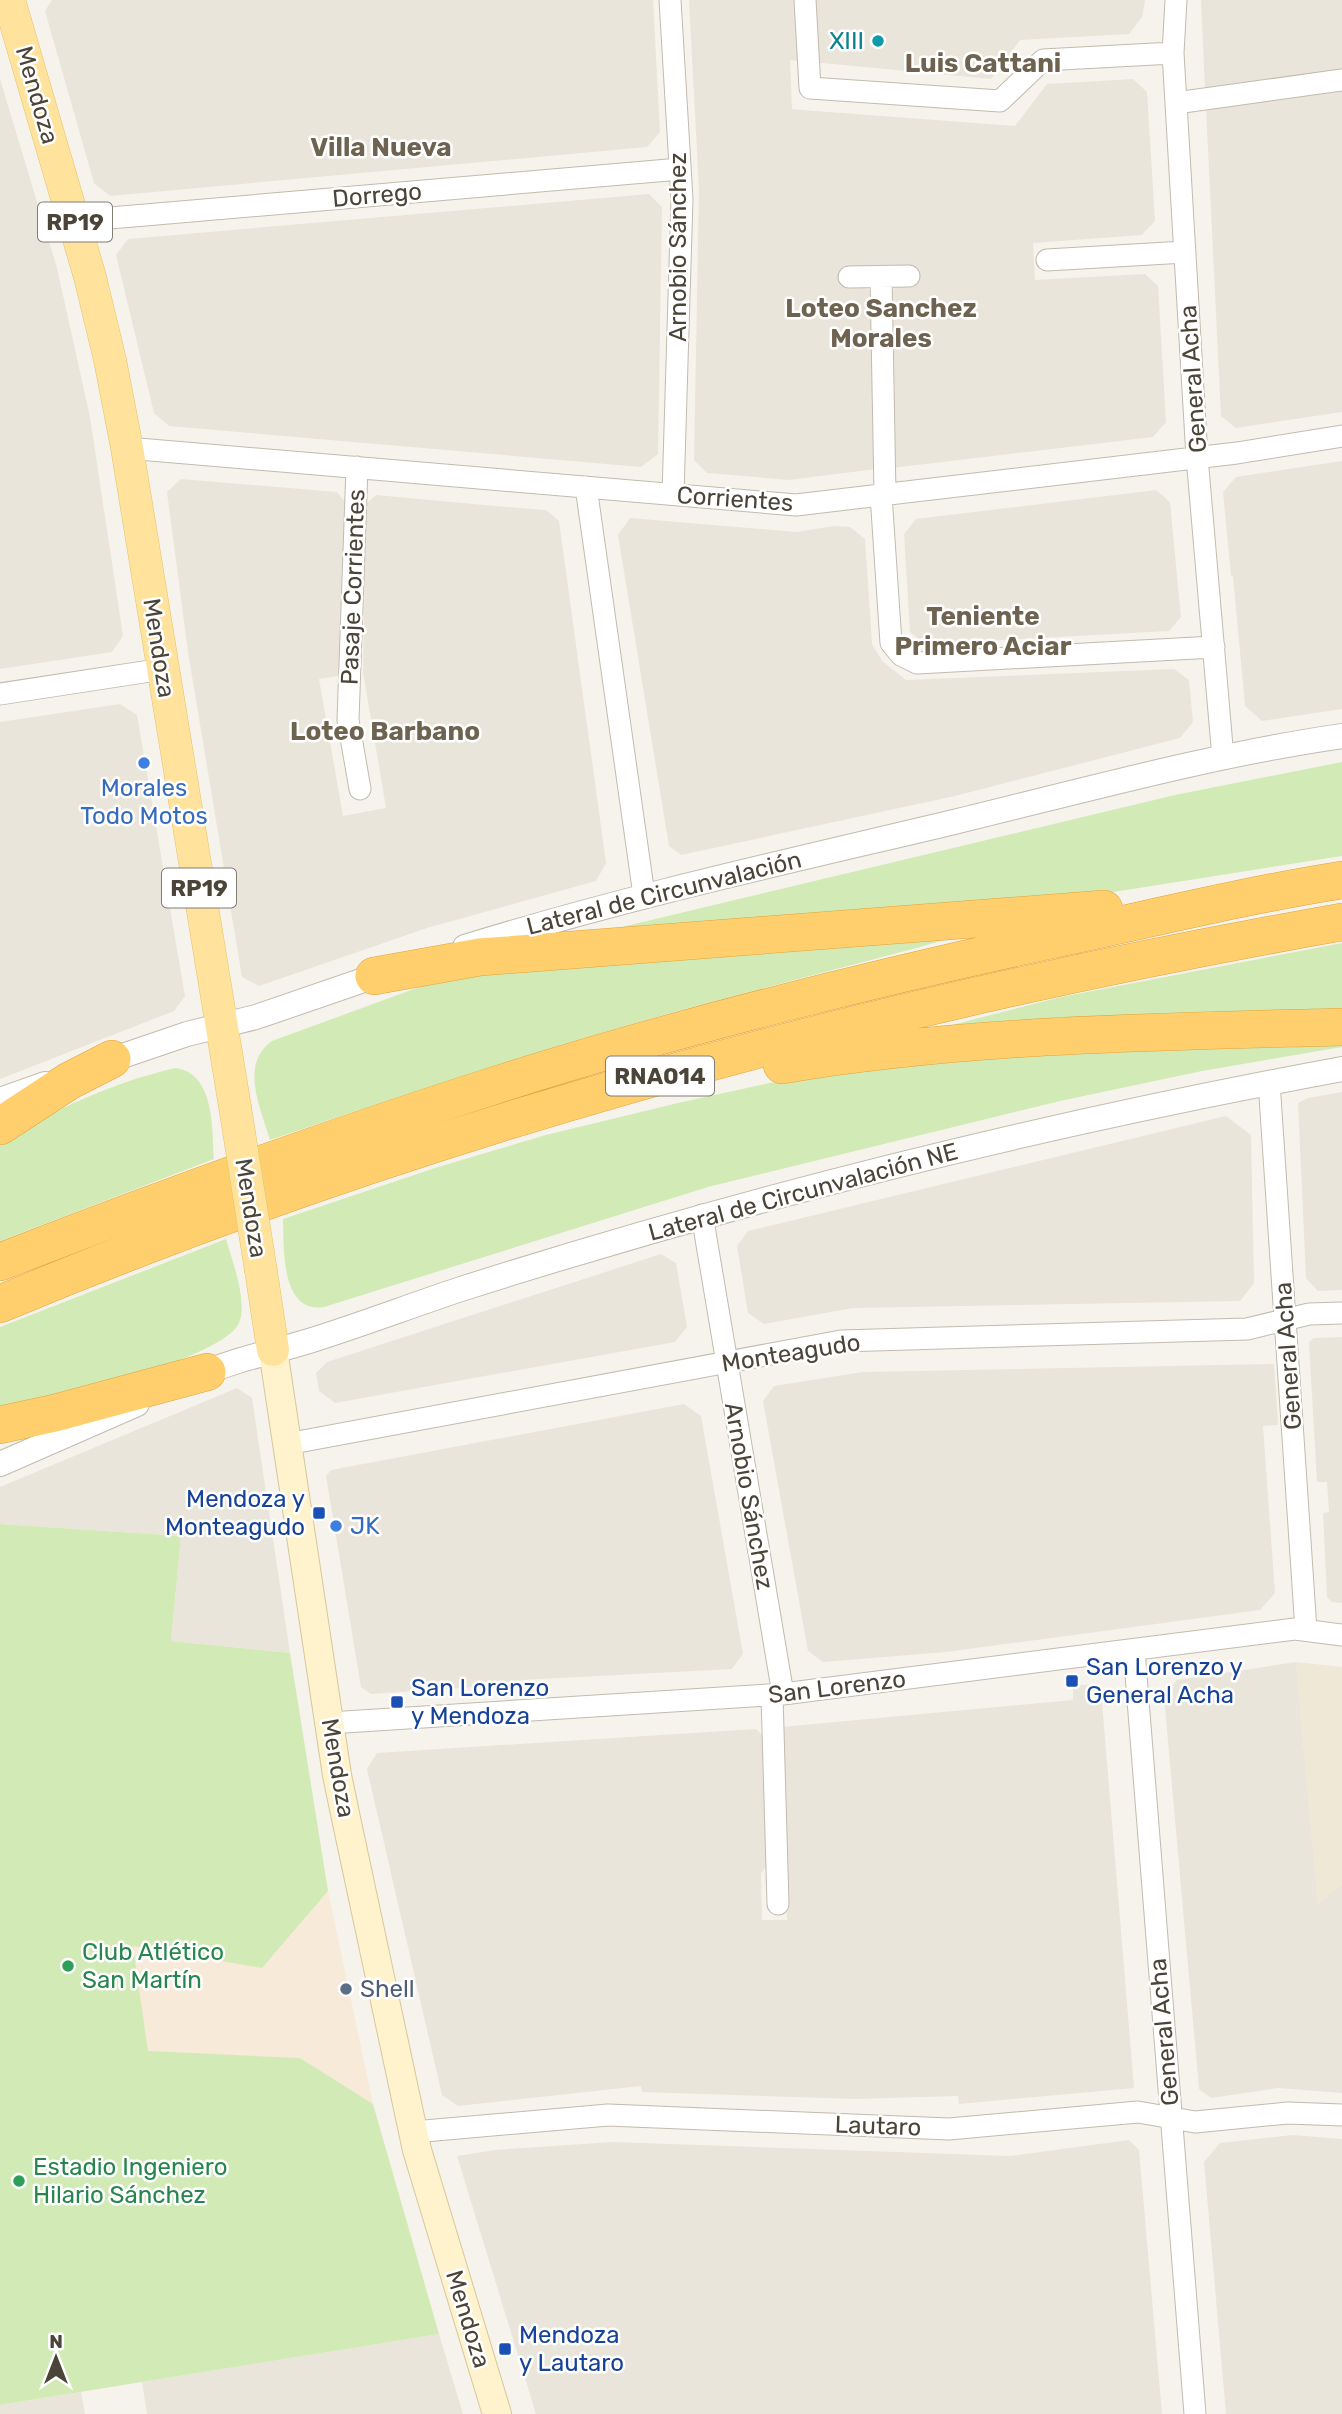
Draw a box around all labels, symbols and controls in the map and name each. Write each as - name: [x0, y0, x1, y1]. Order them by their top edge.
- place label: XIII: [829, 27, 864, 55]
- marker: XIII: [870, 33, 886, 49]
- street label: Mendoza: [10, 43, 64, 147]
- district label: Luis Cattani: [905, 48, 1061, 79]
- district label: Villa Nueva: [310, 132, 452, 163]
- street label: Arnobio Sánchez: [664, 152, 692, 342]
- street label: Dorrego: [331, 177, 423, 213]
- road number: RP19: [38, 202, 112, 242]
- district label: Loteo Sanchez Morales: [785, 293, 977, 354]
- street label: General Acha: [1174, 304, 1212, 454]
- street label: Corrientes: [676, 481, 794, 517]
- street label: Pasaje Corrientes: [336, 488, 370, 686]
- street label: Mendoza: [137, 596, 181, 700]
- district label: Teniente Primero Aciar: [895, 601, 1072, 662]
- district label: Loteo Barbano: [290, 716, 480, 747]
- marker: Morales Todo Motos: [136, 755, 152, 771]
- place label: Morales Todo Motos: [80, 774, 208, 830]
- street label: Lateral de Circunvalación: [524, 845, 804, 941]
- road number: RP19: [162, 868, 236, 908]
- road number: RNA014: [606, 1056, 714, 1096]
- street label: Lateral de Circunvalación NE: [645, 1137, 961, 1247]
- street label: Mendoza: [229, 1156, 273, 1260]
- street label: General Acha: [1269, 1281, 1307, 1431]
- street label: Monteagudo: [720, 1328, 862, 1378]
- street label: Arnobio Sánchez: [719, 1400, 779, 1592]
- place label: Mendoza y Monteagudo: [165, 1485, 305, 1541]
- marker: Mendoza y Monteagudo: [311, 1505, 327, 1521]
- place label: JK: [350, 1512, 380, 1540]
- marker: JK: [328, 1518, 344, 1534]
- place label: San Lorenzo y General Acha: [1086, 1653, 1243, 1709]
- street label: San Lorenzo: [767, 1665, 907, 1709]
- marker: San Lorenzo y General Acha: [1064, 1673, 1080, 1689]
- place label: San Lorenzo y Mendoza: [411, 1674, 549, 1730]
- marker: San Lorenzo y Mendoza: [389, 1694, 405, 1710]
- street label: Mendoza: [315, 1716, 361, 1820]
- place label: Club Atlético San Martín: [82, 1938, 224, 1994]
- street label: General Acha: [1144, 1957, 1184, 2107]
- marker: Club Atlético San Martín: [60, 1958, 76, 1974]
- place label: Shell: [360, 1975, 415, 2003]
- marker: Shell: [338, 1981, 354, 1997]
- street label: Lautaro: [834, 2110, 922, 2142]
- place label: Estadio Ingeniero Hilario Sánchez: [33, 2153, 227, 2209]
- marker: Estadio Ingeniero Hilario Sánchez: [11, 2173, 27, 2189]
- street label: Mendoza: [440, 2267, 496, 2371]
- place label: Mendoza y Lautaro: [519, 2321, 624, 2377]
- north arrow: [21, 2323, 91, 2393]
- text: N: [49, 2330, 63, 2353]
- marker: Mendoza y Lautaro: [497, 2341, 513, 2357]

